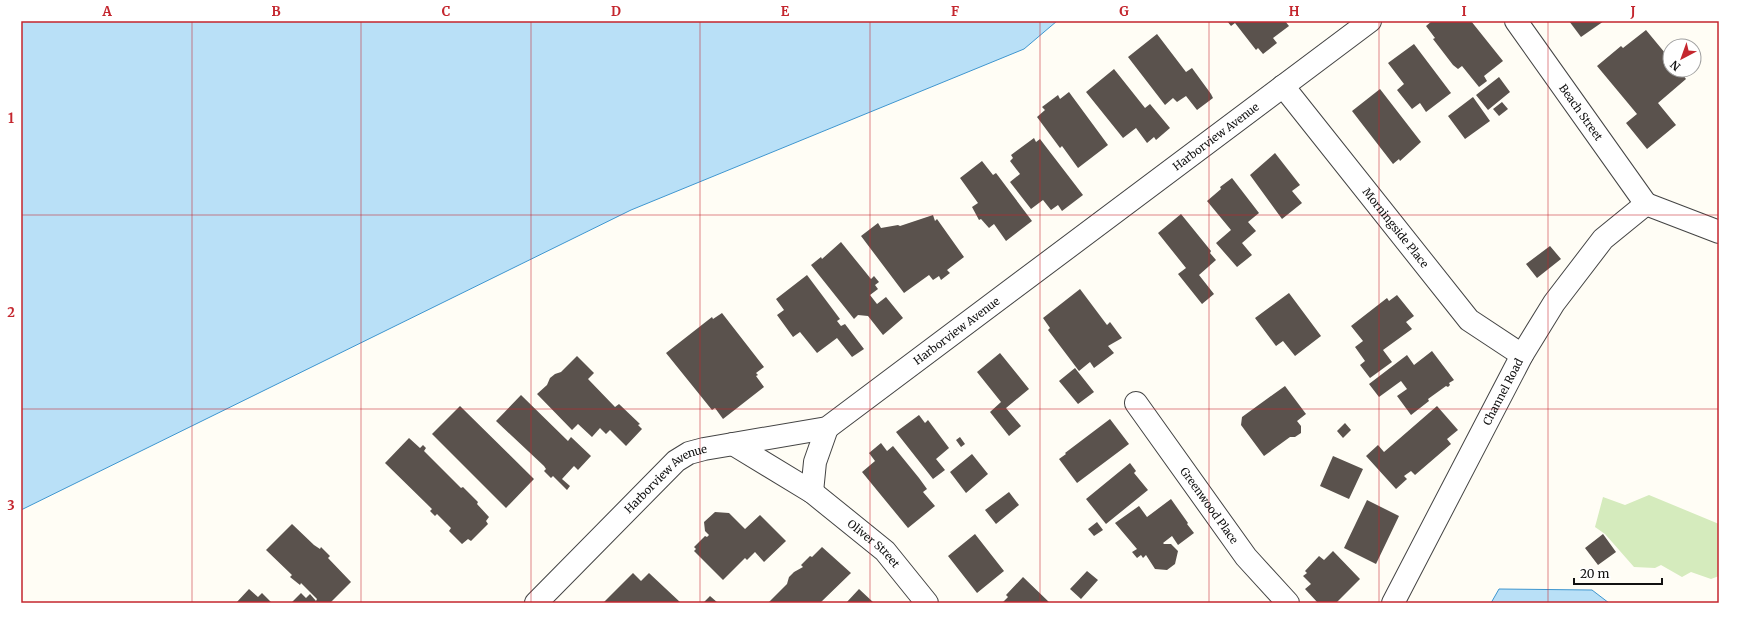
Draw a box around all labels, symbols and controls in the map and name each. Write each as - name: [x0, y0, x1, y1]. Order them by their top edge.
- text: A: [101, 3, 112, 20]
- text: B: [271, 3, 281, 20]
- text: C: [442, 3, 451, 20]
- text: D: [611, 3, 621, 20]
- text: E: [781, 3, 790, 20]
- text: F: [951, 3, 959, 20]
- text: G: [1119, 3, 1129, 20]
- text: H: [1289, 3, 1300, 20]
- text: I: [1461, 3, 1467, 20]
- text: J: [1629, 3, 1636, 20]
- north arrow: [1662, 38, 1702, 78]
- text: N: [1667, 57, 1683, 74]
- street label: Beach Street: [1556, 81, 1606, 144]
- street label: Harborview Avenue: [1170, 100, 1262, 173]
- text: 1: [8, 110, 14, 127]
- street label: Morningside Place: [1360, 185, 1432, 271]
- street label: Harborview Avenue: [911, 294, 1003, 368]
- text: 2: [7, 304, 15, 321]
- street label: Channel Road: [1480, 356, 1526, 428]
- street label: Harborview Avenue: [622, 442, 708, 516]
- street label: Greenwood Place: [1177, 465, 1241, 547]
- text: 3: [7, 497, 15, 514]
- street label: Oliver Street: [845, 517, 903, 571]
- scale bar: [1574, 560, 1662, 586]
- text: 20 m: [1580, 566, 1609, 581]

